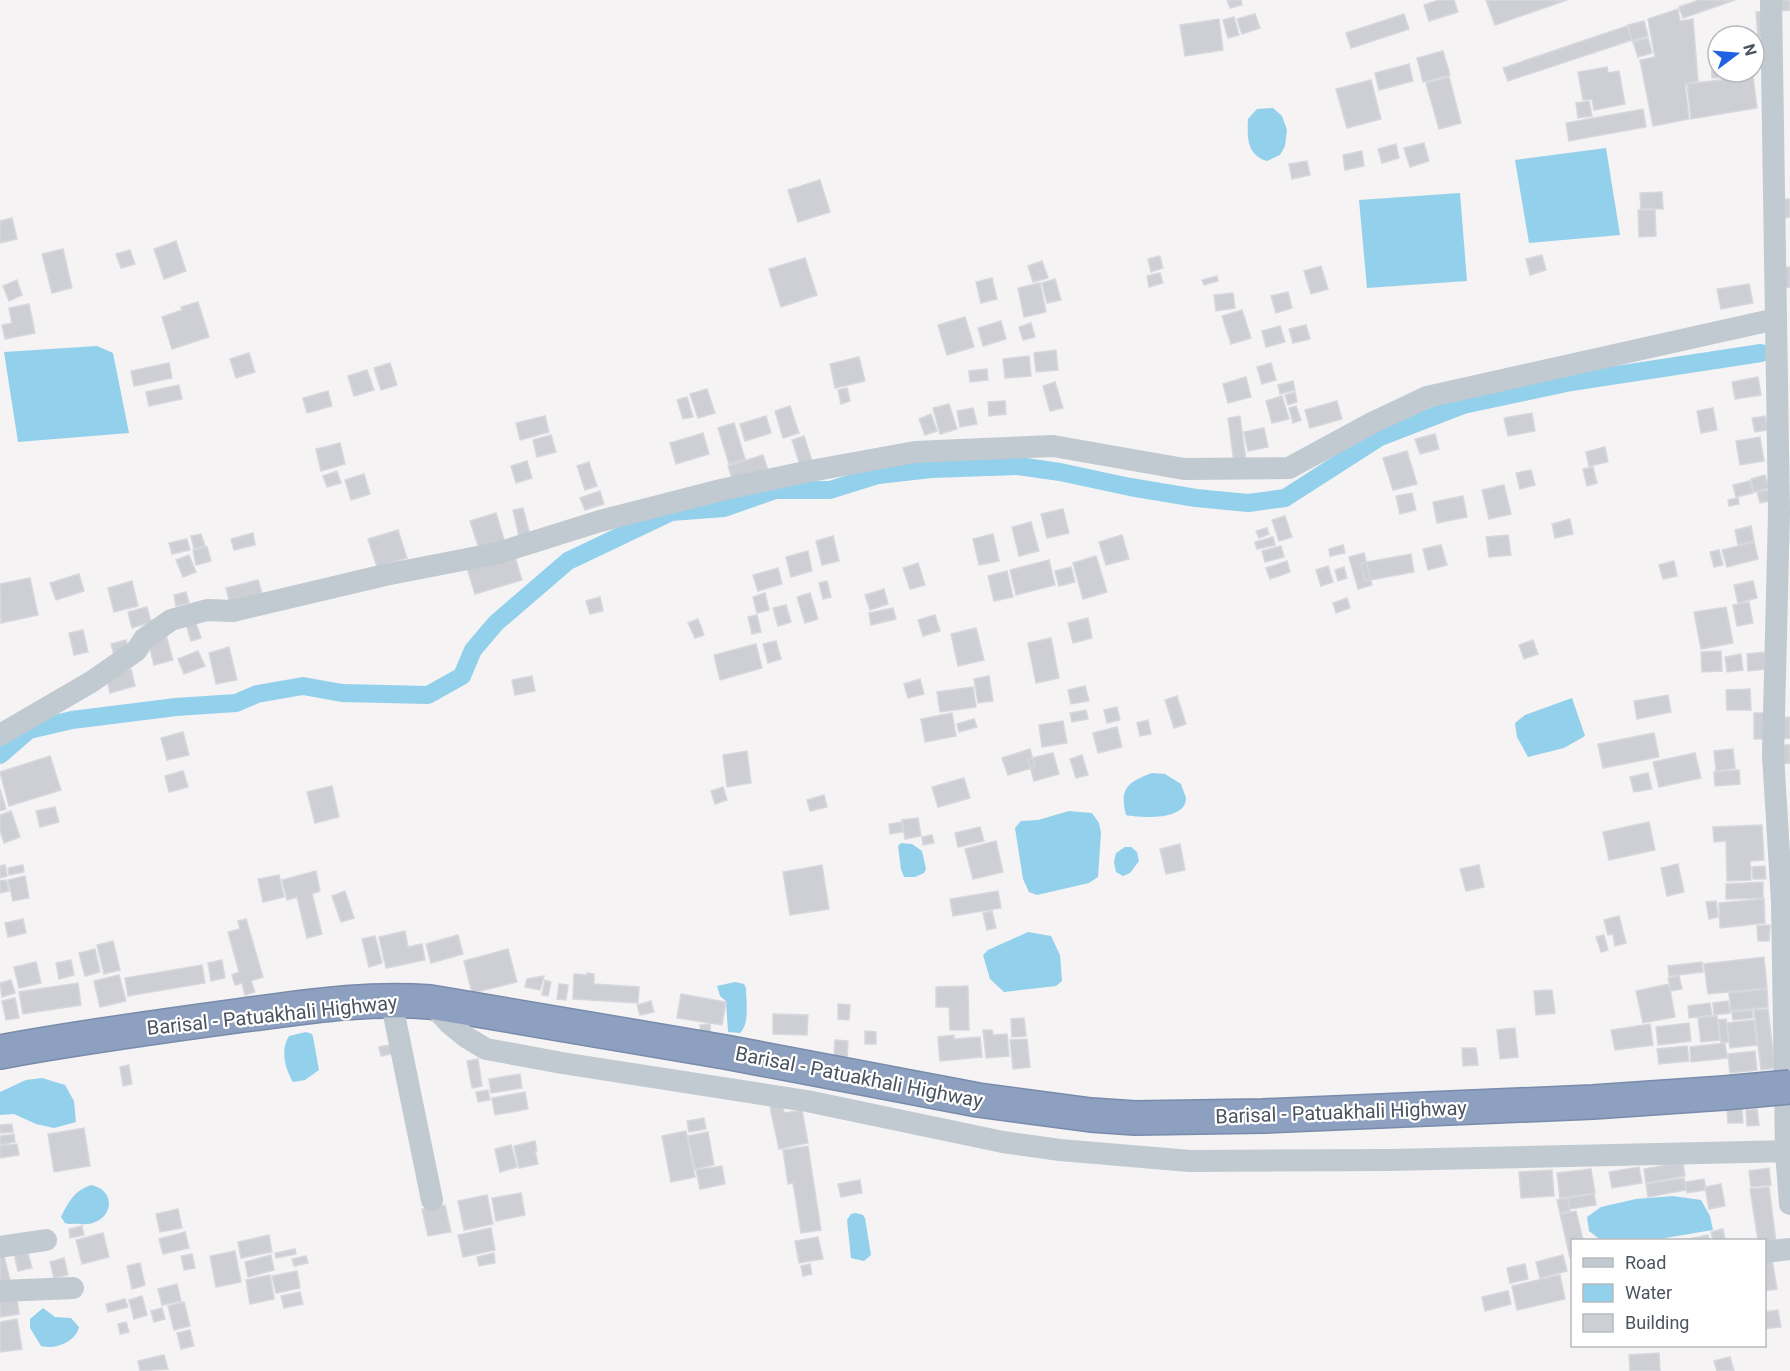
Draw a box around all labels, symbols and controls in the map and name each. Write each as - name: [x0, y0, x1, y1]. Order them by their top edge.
- north arrow: [1706, 24, 1766, 84]
- text: N: [1739, 42, 1761, 58]
- street label: Barisal - Patuakhali Highway: [146, 990, 399, 1040]
- street label: Barisal - Patuakhali Highway: [733, 1041, 985, 1113]
- street label: Barisal - Patuakhali Highway: [1215, 1096, 1468, 1128]
- legend: [1571, 1239, 1766, 1347]
- text: Road: [1625, 1252, 1666, 1273]
- text: Water: [1625, 1282, 1672, 1303]
- text: Building: [1625, 1312, 1689, 1333]

